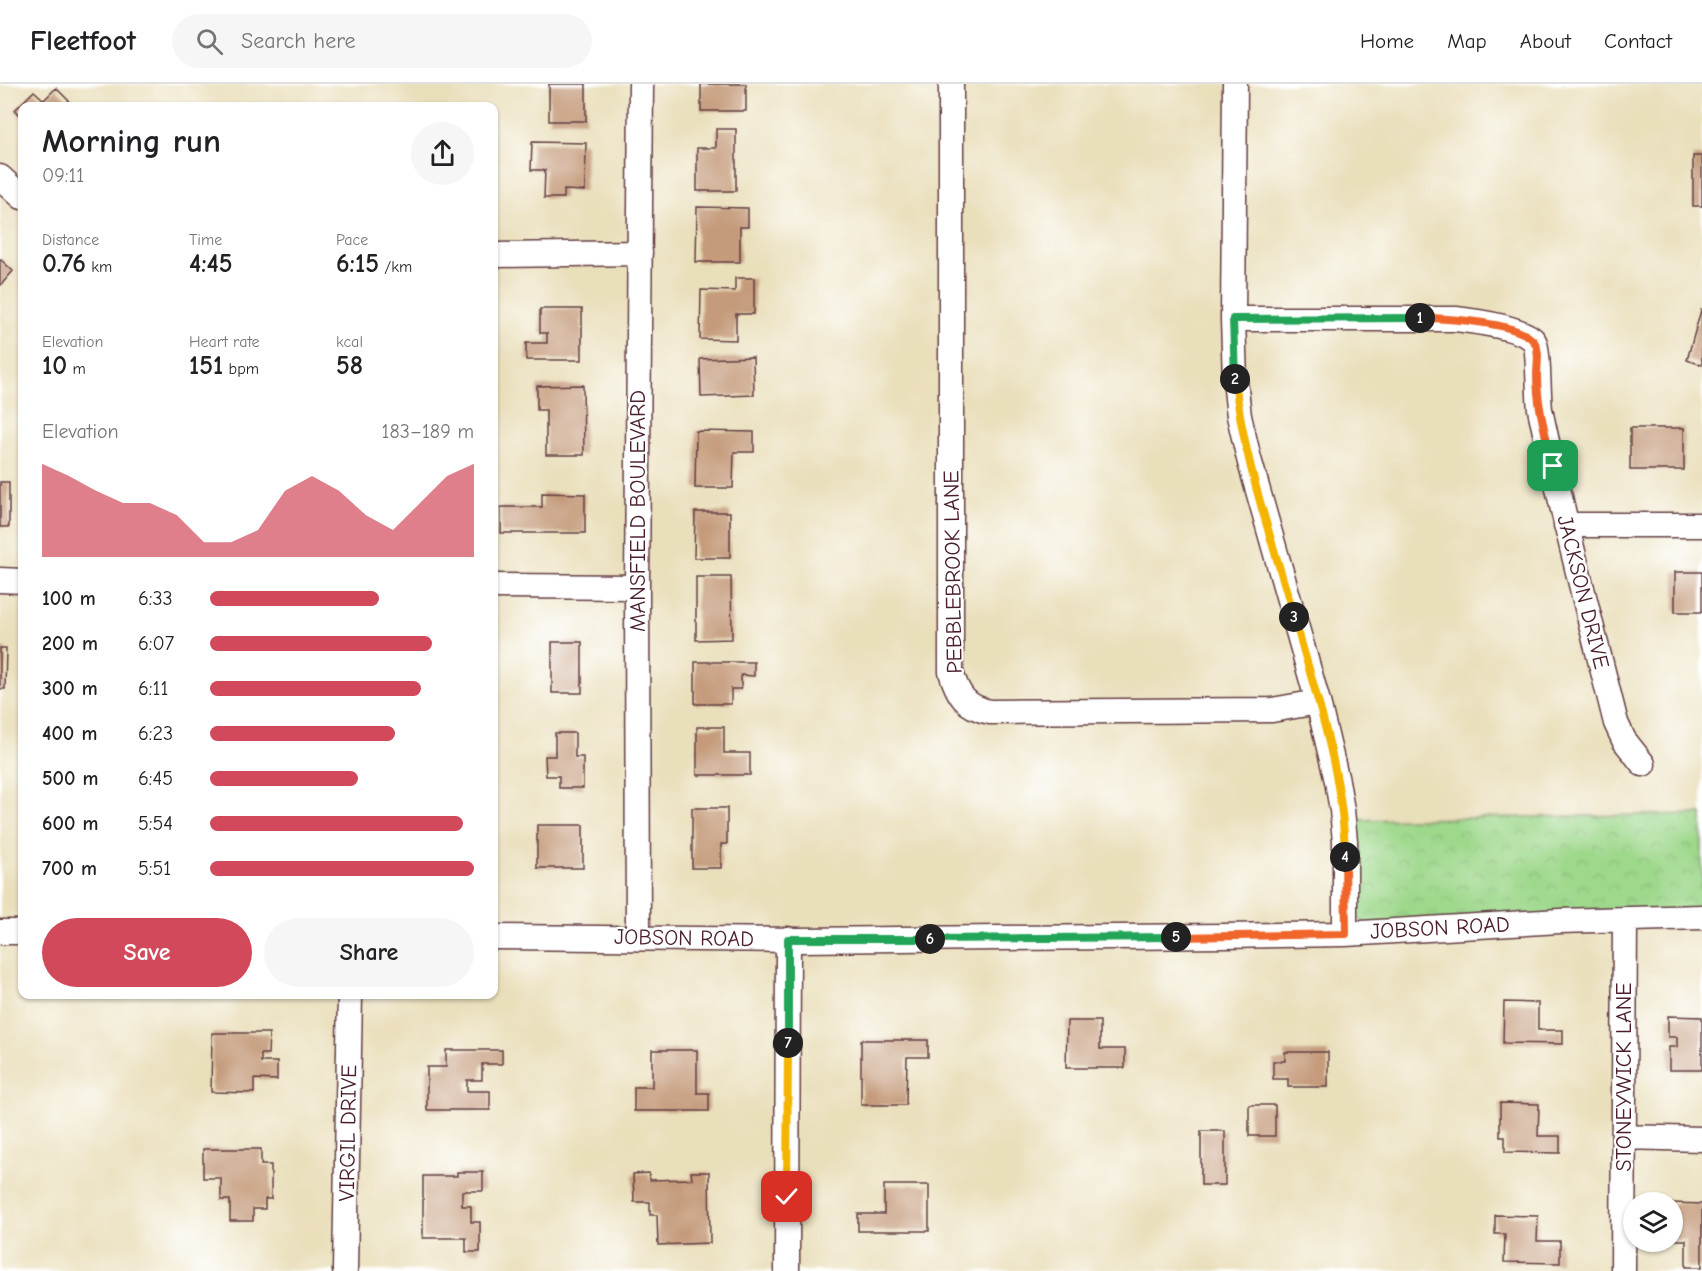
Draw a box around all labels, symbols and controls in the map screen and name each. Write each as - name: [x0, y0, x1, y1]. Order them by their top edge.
- search box: [172, 14, 592, 68]
- text: Fleetfoot: [30, 25, 136, 57]
- icon: search: [193, 25, 226, 58]
- text: Search here: [241, 28, 356, 54]
- text: Home: [1360, 29, 1414, 53]
- text: Map: [1447, 29, 1487, 53]
- text: About: [1520, 29, 1571, 53]
- text: Contact: [1604, 29, 1672, 53]
- text: Morning run: [42, 122, 221, 160]
- button: share: [411, 122, 474, 185]
- text: 09:11: [42, 164, 84, 187]
- text: Distance: [42, 231, 99, 249]
- text: Time: [189, 231, 222, 249]
- text: Pace: [336, 231, 368, 249]
- text: 0.76: [42, 249, 86, 279]
- text: 4:45: [189, 249, 233, 279]
- text: 6:15: [336, 249, 379, 279]
- text: km: [86, 258, 112, 276]
- text: /km: [379, 258, 412, 276]
- pin: 1: [1405, 303, 1435, 333]
- text: 1: [1417, 309, 1423, 327]
- text: Elevation: [42, 333, 103, 351]
- text: Heart rate: [189, 333, 260, 351]
- text: kcal: [336, 333, 363, 351]
- text: 10: [42, 351, 67, 381]
- text: 151: [189, 351, 223, 381]
- text: 58: [336, 351, 363, 381]
- text: m: [67, 360, 86, 378]
- text: bpm: [223, 360, 259, 378]
- pin: 2: [1220, 364, 1250, 394]
- text: 2: [1231, 370, 1239, 388]
- street label: MANSFIELD BOULEVARD: [625, 390, 651, 632]
- text: Elevation: [42, 420, 119, 443]
- text: 183–189 m: [382, 420, 474, 443]
- pin: [1527, 440, 1578, 491]
- icon: arrive: [1536, 449, 1569, 482]
- street label: PEBBLEBROOK LANE: [938, 470, 968, 674]
- street label: JACKSON DRIVE: [1551, 513, 1615, 671]
- text: 100 m: [42, 587, 96, 610]
- text: 6:33: [138, 587, 173, 610]
- pin: 3: [1279, 602, 1309, 632]
- text: 3: [1290, 608, 1298, 626]
- text: 200 m: [42, 632, 98, 655]
- text: 6:07: [138, 632, 174, 655]
- text: 300 m: [42, 677, 98, 700]
- text: 6:11: [138, 677, 168, 700]
- text: 400 m: [42, 722, 97, 745]
- text: 6:23: [138, 722, 173, 745]
- text: 500 m: [42, 767, 99, 790]
- text: 6:45: [138, 767, 173, 790]
- text: 600 m: [42, 812, 98, 835]
- text: 5:54: [138, 812, 173, 835]
- pin: 4: [1330, 842, 1360, 872]
- text: 4: [1341, 848, 1349, 866]
- text: 700 m: [42, 857, 97, 880]
- text: 5:51: [138, 857, 171, 880]
- street label: JOBSON ROAD: [1370, 911, 1510, 945]
- button: Save: [42, 918, 252, 987]
- button: Share: [264, 918, 474, 987]
- pin: 5: [1161, 922, 1191, 952]
- street label: JOBSON ROAD: [614, 924, 754, 952]
- pin: 6: [915, 924, 945, 954]
- text: 5: [1172, 928, 1180, 946]
- text: 6: [926, 930, 934, 948]
- street label: STONEYWICK LANE: [1611, 982, 1637, 1172]
- pin: 7: [773, 1028, 803, 1058]
- text: 7: [784, 1034, 792, 1052]
- street label: VIRGIL DRIVE: [334, 1064, 362, 1202]
- pin: [761, 1171, 812, 1222]
- icon: check: [770, 1180, 803, 1213]
- map controls: [1623, 1192, 1683, 1252]
- button: layers: [1623, 1192, 1683, 1252]

